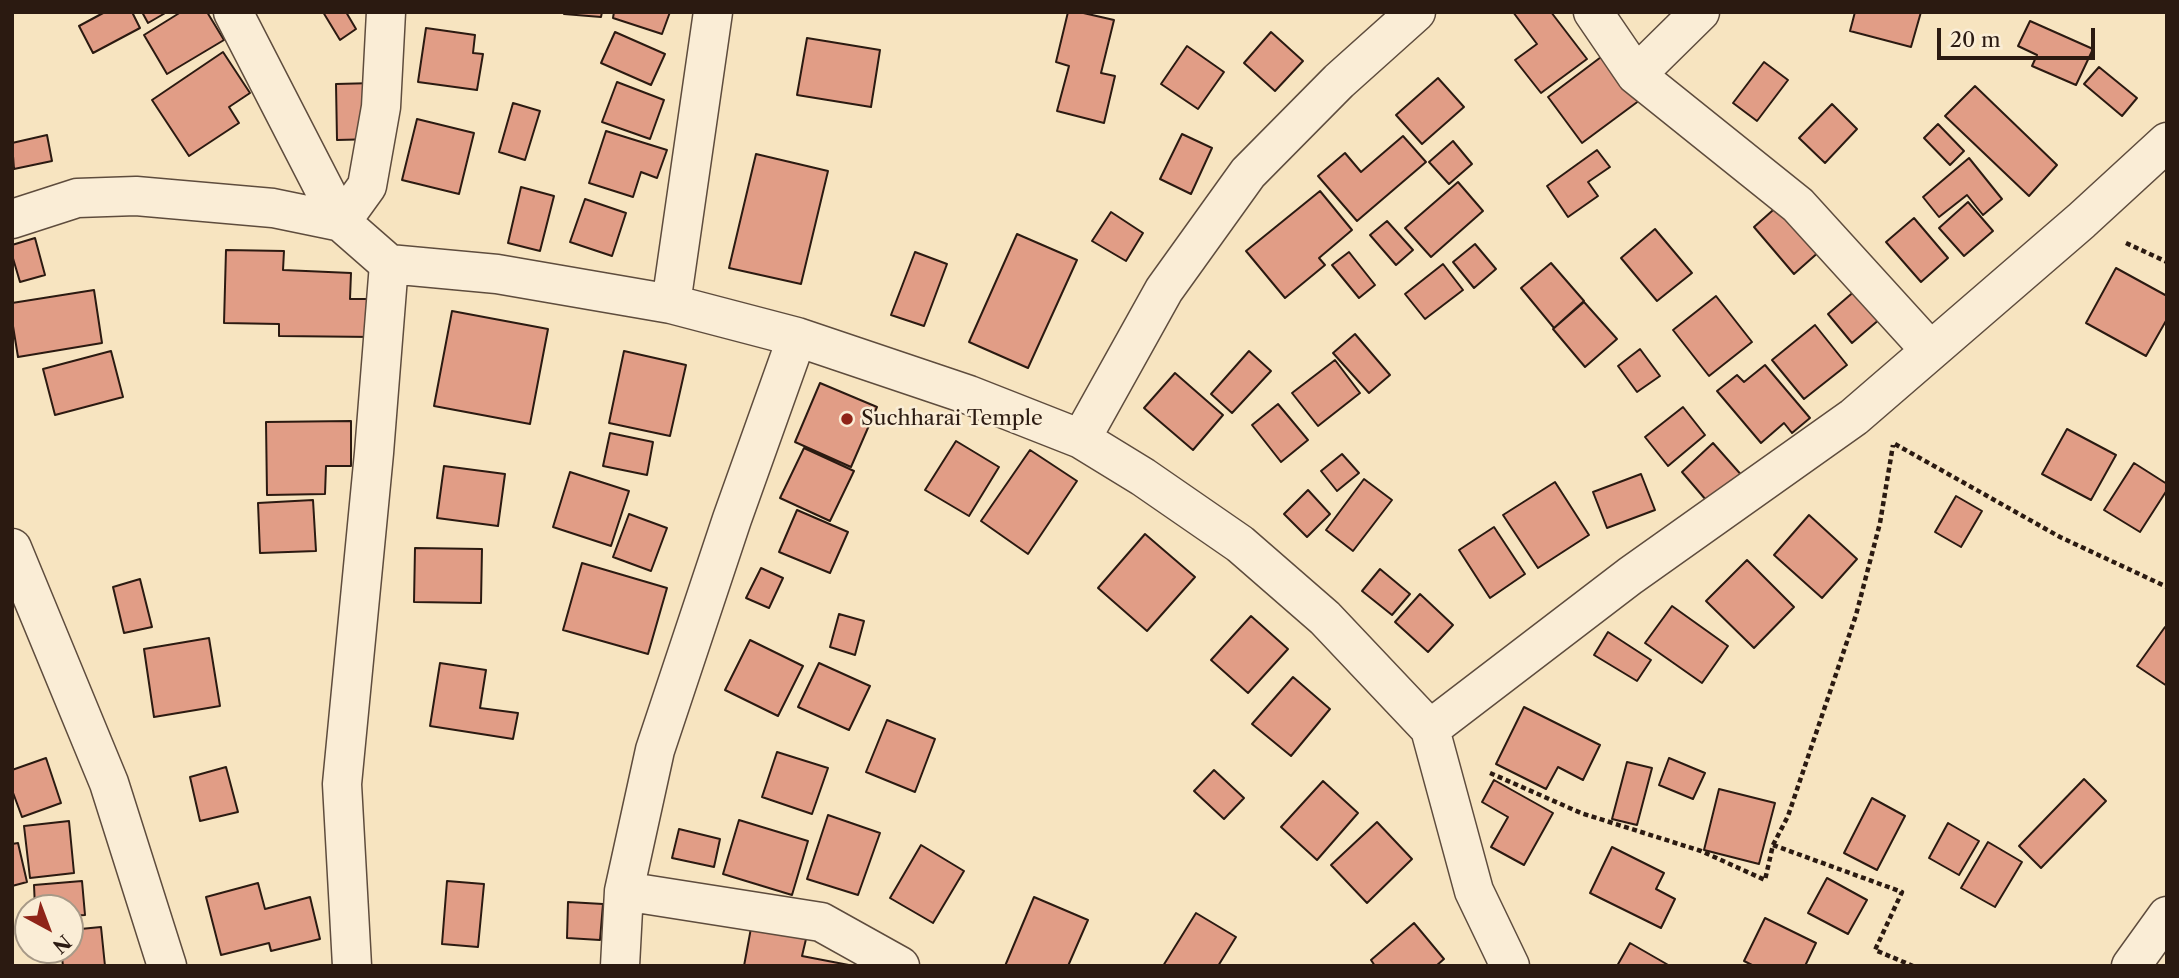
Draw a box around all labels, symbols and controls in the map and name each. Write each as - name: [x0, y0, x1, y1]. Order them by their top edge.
- scale bar: [1941, 14, 2098, 58]
- text: 20 m: [1950, 27, 2001, 52]
- place label: Suchharai Temple: [861, 406, 1043, 432]
- marker: Suchharai Temple: [839, 411, 855, 427]
- north arrow: [14, 894, 84, 964]
- text: N: [48, 930, 76, 958]

